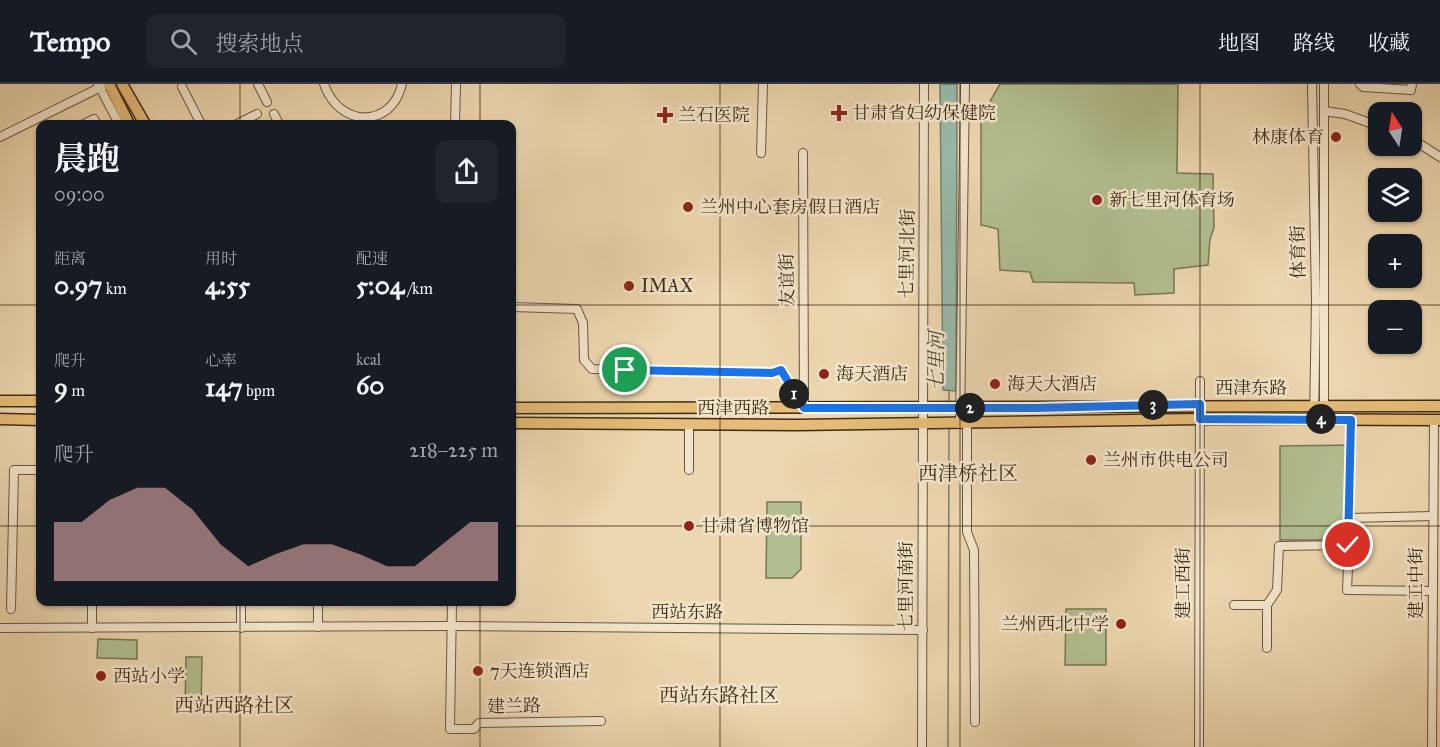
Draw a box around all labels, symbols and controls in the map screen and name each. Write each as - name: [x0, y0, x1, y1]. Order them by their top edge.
- search box: [146, 14, 566, 68]
- text: Tempo: [30, 24, 110, 59]
- icon: search: [167, 25, 200, 58]
- text: 搜索地点: [215, 30, 303, 57]
- text: 地图: [1218, 30, 1260, 56]
- text: 路线: [1293, 30, 1335, 56]
- text: 收藏: [1368, 30, 1410, 56]
- place label: 甘肃省妇幼保健院: [852, 102, 996, 124]
- north arrow: [1368, 102, 1422, 156]
- map controls: [1368, 102, 1422, 354]
- place label: 兰石医院: [678, 104, 750, 126]
- marker: 甘肃省妇幼保健院: [830, 104, 848, 122]
- marker: 兰石医院: [656, 106, 674, 124]
- place label: 林康体育: [1252, 126, 1324, 148]
- marker: 林康体育: [1329, 130, 1343, 144]
- text: 晨跑: [54, 139, 120, 179]
- button: share: [435, 140, 498, 203]
- button: layers: [1368, 168, 1422, 222]
- text: 09:00: [54, 182, 105, 206]
- place label: 新七里河体育场: [1109, 189, 1235, 211]
- marker: 新七里河体育场: [1090, 193, 1104, 207]
- place label: 兰州中心套房假日酒店: [700, 196, 880, 218]
- marker: 兰州中心套房假日酒店: [681, 200, 695, 214]
- street label: 七里河北街: [895, 209, 919, 299]
- street label: 体育街: [1287, 225, 1309, 279]
- button: +: [1368, 234, 1422, 288]
- text: 距离: [54, 249, 86, 268]
- text: 用时: [205, 249, 237, 268]
- text: 配速: [356, 249, 388, 268]
- street label: 友谊街: [776, 253, 798, 307]
- text: 0.97: [54, 269, 102, 301]
- text: 4:55: [205, 269, 250, 301]
- text: 5:04: [356, 269, 404, 301]
- place label: IMAX: [641, 275, 693, 297]
- text: km: [102, 279, 127, 298]
- text: /km: [404, 279, 433, 298]
- marker: IMAX: [622, 279, 636, 293]
- button: −: [1368, 300, 1422, 354]
- water label: 七里河: [924, 328, 948, 391]
- pin: [599, 344, 650, 395]
- text: kcal: [356, 350, 381, 369]
- text: 爬升: [54, 351, 86, 370]
- text: 心率: [205, 351, 237, 370]
- icon: arrive: [608, 353, 641, 386]
- place label: 海天酒店: [836, 363, 908, 385]
- marker: 海天酒店: [817, 367, 831, 381]
- text: 60: [356, 369, 384, 401]
- text: 9: [54, 371, 68, 403]
- text: 147: [205, 371, 243, 403]
- place label: 海天大酒店: [1007, 373, 1097, 395]
- marker: 海天大酒店: [988, 377, 1002, 391]
- street label: 西津东路: [1215, 377, 1287, 399]
- pin: 1: [779, 379, 809, 409]
- text: m: [68, 381, 85, 400]
- text: bpm: [243, 381, 275, 400]
- text: 1: [791, 384, 797, 403]
- pin: 3: [1138, 390, 1168, 420]
- pin: 2: [955, 393, 985, 423]
- text: 3: [1150, 395, 1156, 414]
- street label: 西津西路: [697, 397, 769, 419]
- text: 2: [966, 398, 974, 417]
- pin: 4: [1306, 404, 1336, 434]
- text: 4: [1317, 409, 1325, 428]
- text: 218–225 m: [409, 438, 498, 462]
- text: 爬升: [54, 442, 94, 466]
- place label: 兰州市供电公司: [1103, 449, 1229, 471]
- marker: 兰州市供电公司: [1084, 453, 1098, 467]
- district label: 西津桥社区: [918, 461, 1018, 485]
- place label: 甘肃省博物馆: [701, 515, 809, 537]
- marker: 甘肃省博物馆: [682, 519, 696, 533]
- pin: [1322, 519, 1373, 570]
- icon: check: [1331, 528, 1364, 561]
- street label: 七里河南街: [895, 541, 917, 631]
- street label: 建工西街: [1172, 547, 1194, 619]
- street label: 建工中街: [1405, 547, 1427, 619]
- street label: 西站东路: [651, 601, 723, 623]
- place label: 兰州西北中学: [1001, 613, 1109, 635]
- marker: 兰州西北中学: [1114, 617, 1128, 631]
- place label: 7天连锁酒店: [490, 660, 590, 682]
- marker: 7天连锁酒店: [471, 664, 485, 678]
- place label: 西站小学: [113, 665, 185, 687]
- marker: 西站小学: [94, 669, 108, 683]
- district label: 西站东路社区: [659, 683, 779, 707]
- district label: 西站西路社区: [174, 693, 294, 717]
- street label: 建兰路: [487, 695, 541, 717]

